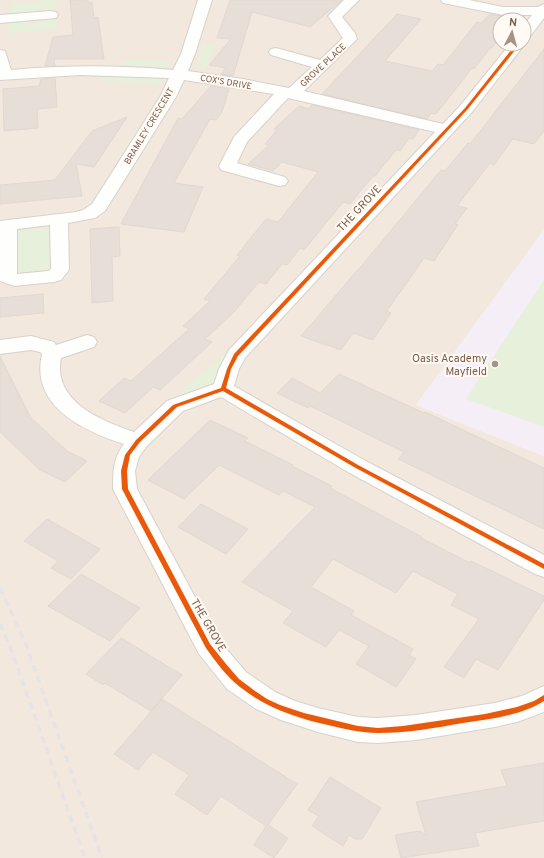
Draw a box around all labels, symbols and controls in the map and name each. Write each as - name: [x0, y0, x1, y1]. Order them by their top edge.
- north arrow: [492, 12, 532, 52]
- text: N: [508, 16, 518, 30]
- street label: GROVE PLACE: [298, 41, 349, 90]
- street label: COX'S DRIVE: [199, 73, 253, 92]
- street label: BRAMLEY CRESCENT: [122, 86, 177, 167]
- street label: THE GROVE: [334, 182, 385, 235]
- place label: Oasis Academy Mayfield: [412, 352, 487, 379]
- marker: Oasis Academy Mayfield: [490, 359, 500, 369]
- street label: THE GROVE: [187, 596, 229, 655]

